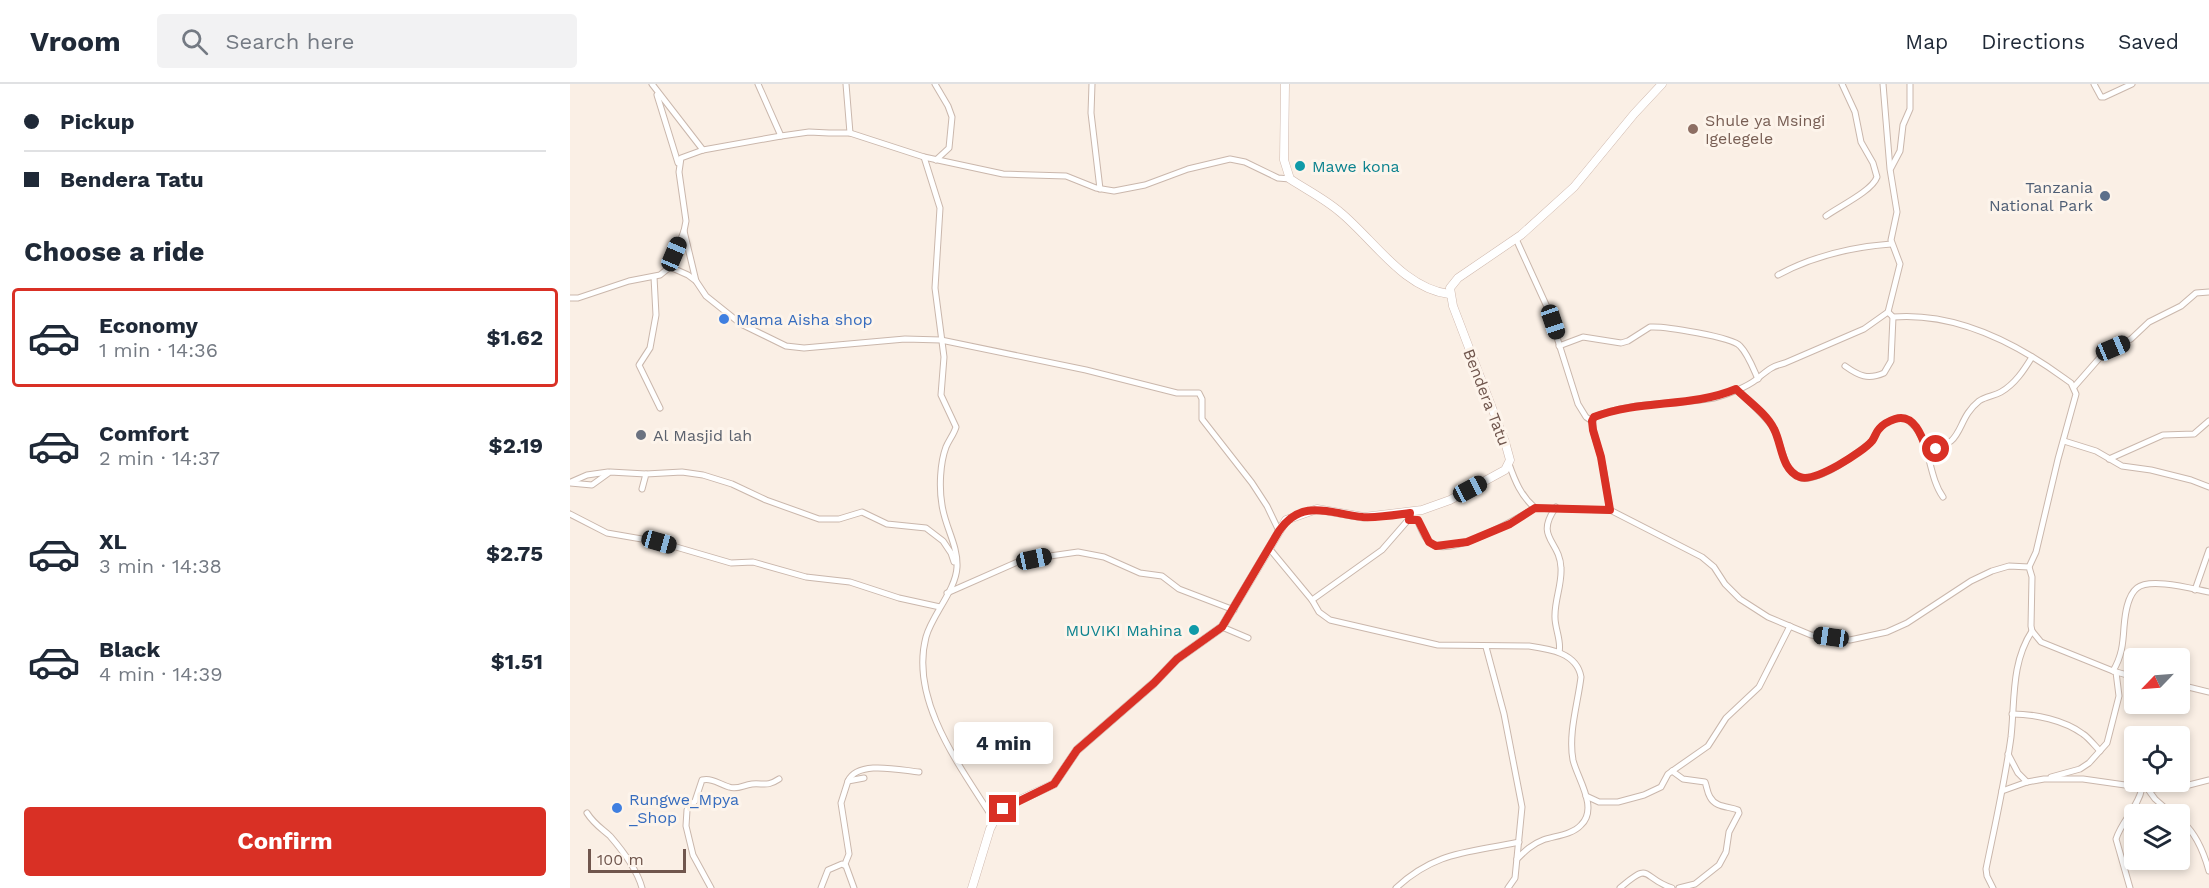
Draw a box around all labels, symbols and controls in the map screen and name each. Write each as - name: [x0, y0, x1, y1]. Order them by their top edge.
- search box: [157, 14, 577, 68]
- text: Vroom: [30, 25, 121, 58]
- icon: search: [178, 25, 211, 58]
- text: Search here: [226, 29, 354, 54]
- text: Map: [1905, 29, 1948, 54]
- text: Directions: [1981, 29, 2085, 54]
- text: Saved: [2118, 29, 2179, 54]
- text: Pickup: [60, 109, 135, 134]
- place label: Shule ya Msingi Igelegele: [1705, 111, 1825, 148]
- marker: Shule ya Msingi Igelegele: [1686, 122, 1700, 136]
- place label: Mawe kona: [1312, 157, 1400, 176]
- marker: Mawe kona: [1293, 159, 1307, 173]
- text: Bendera Tatu: [60, 167, 204, 192]
- place label: Tanzania National Park: [1989, 178, 2093, 215]
- marker: Tanzania National Park: [2098, 189, 2112, 203]
- car: [659, 234, 689, 274]
- text: Choose a ride: [24, 236, 204, 268]
- car: [1539, 302, 1567, 342]
- place label: Mama Aisha shop: [736, 310, 873, 329]
- icon: car: [27, 311, 81, 365]
- marker: Mama Aisha shop: [717, 312, 731, 326]
- text: Economy: [99, 313, 198, 338]
- text: $1.62: [487, 325, 543, 350]
- car: [2093, 333, 2133, 363]
- text: 1 min · 14:36: [99, 338, 218, 362]
- street label: Bendera Tatu: [1459, 346, 1514, 448]
- icon: car: [27, 419, 81, 473]
- text: Comfort: [99, 421, 189, 446]
- place label: Al Masjid lah: [653, 426, 752, 445]
- marker: Al Masjid lah: [634, 428, 648, 442]
- text: $2.19: [489, 433, 543, 458]
- route start: [1922, 435, 1949, 462]
- text: 2 min · 14:37: [99, 446, 220, 470]
- car: [1450, 473, 1490, 505]
- icon: car: [27, 527, 81, 581]
- car: [639, 528, 679, 556]
- text: XL: [99, 529, 127, 554]
- text: $2.75: [486, 541, 543, 566]
- car: [1015, 546, 1053, 572]
- text: 3 min · 14:38: [99, 554, 222, 578]
- place label: MUVIKI Mahina: [1065, 621, 1182, 640]
- marker: MUVIKI Mahina: [1187, 623, 1201, 637]
- car: [1812, 626, 1850, 648]
- icon: car: [27, 635, 81, 689]
- text: Black: [99, 637, 160, 662]
- north arrow: [2124, 648, 2190, 714]
- map controls: [2124, 648, 2190, 870]
- text: $1.51: [491, 649, 543, 674]
- text: 4 min · 14:39: [99, 662, 223, 686]
- callout: 4 min: [954, 722, 1052, 764]
- button: locate: [2124, 726, 2190, 792]
- text: 4 min: [976, 731, 1031, 755]
- place label: Rungwe_Mpya _Shop: [629, 790, 739, 827]
- route end: [989, 795, 1016, 822]
- marker: Rungwe_Mpya _Shop: [610, 801, 624, 815]
- button: layers: [2124, 804, 2190, 870]
- button: Confirm: [24, 807, 546, 876]
- scale bar: [588, 846, 686, 874]
- text: 100 m: [597, 850, 644, 869]

